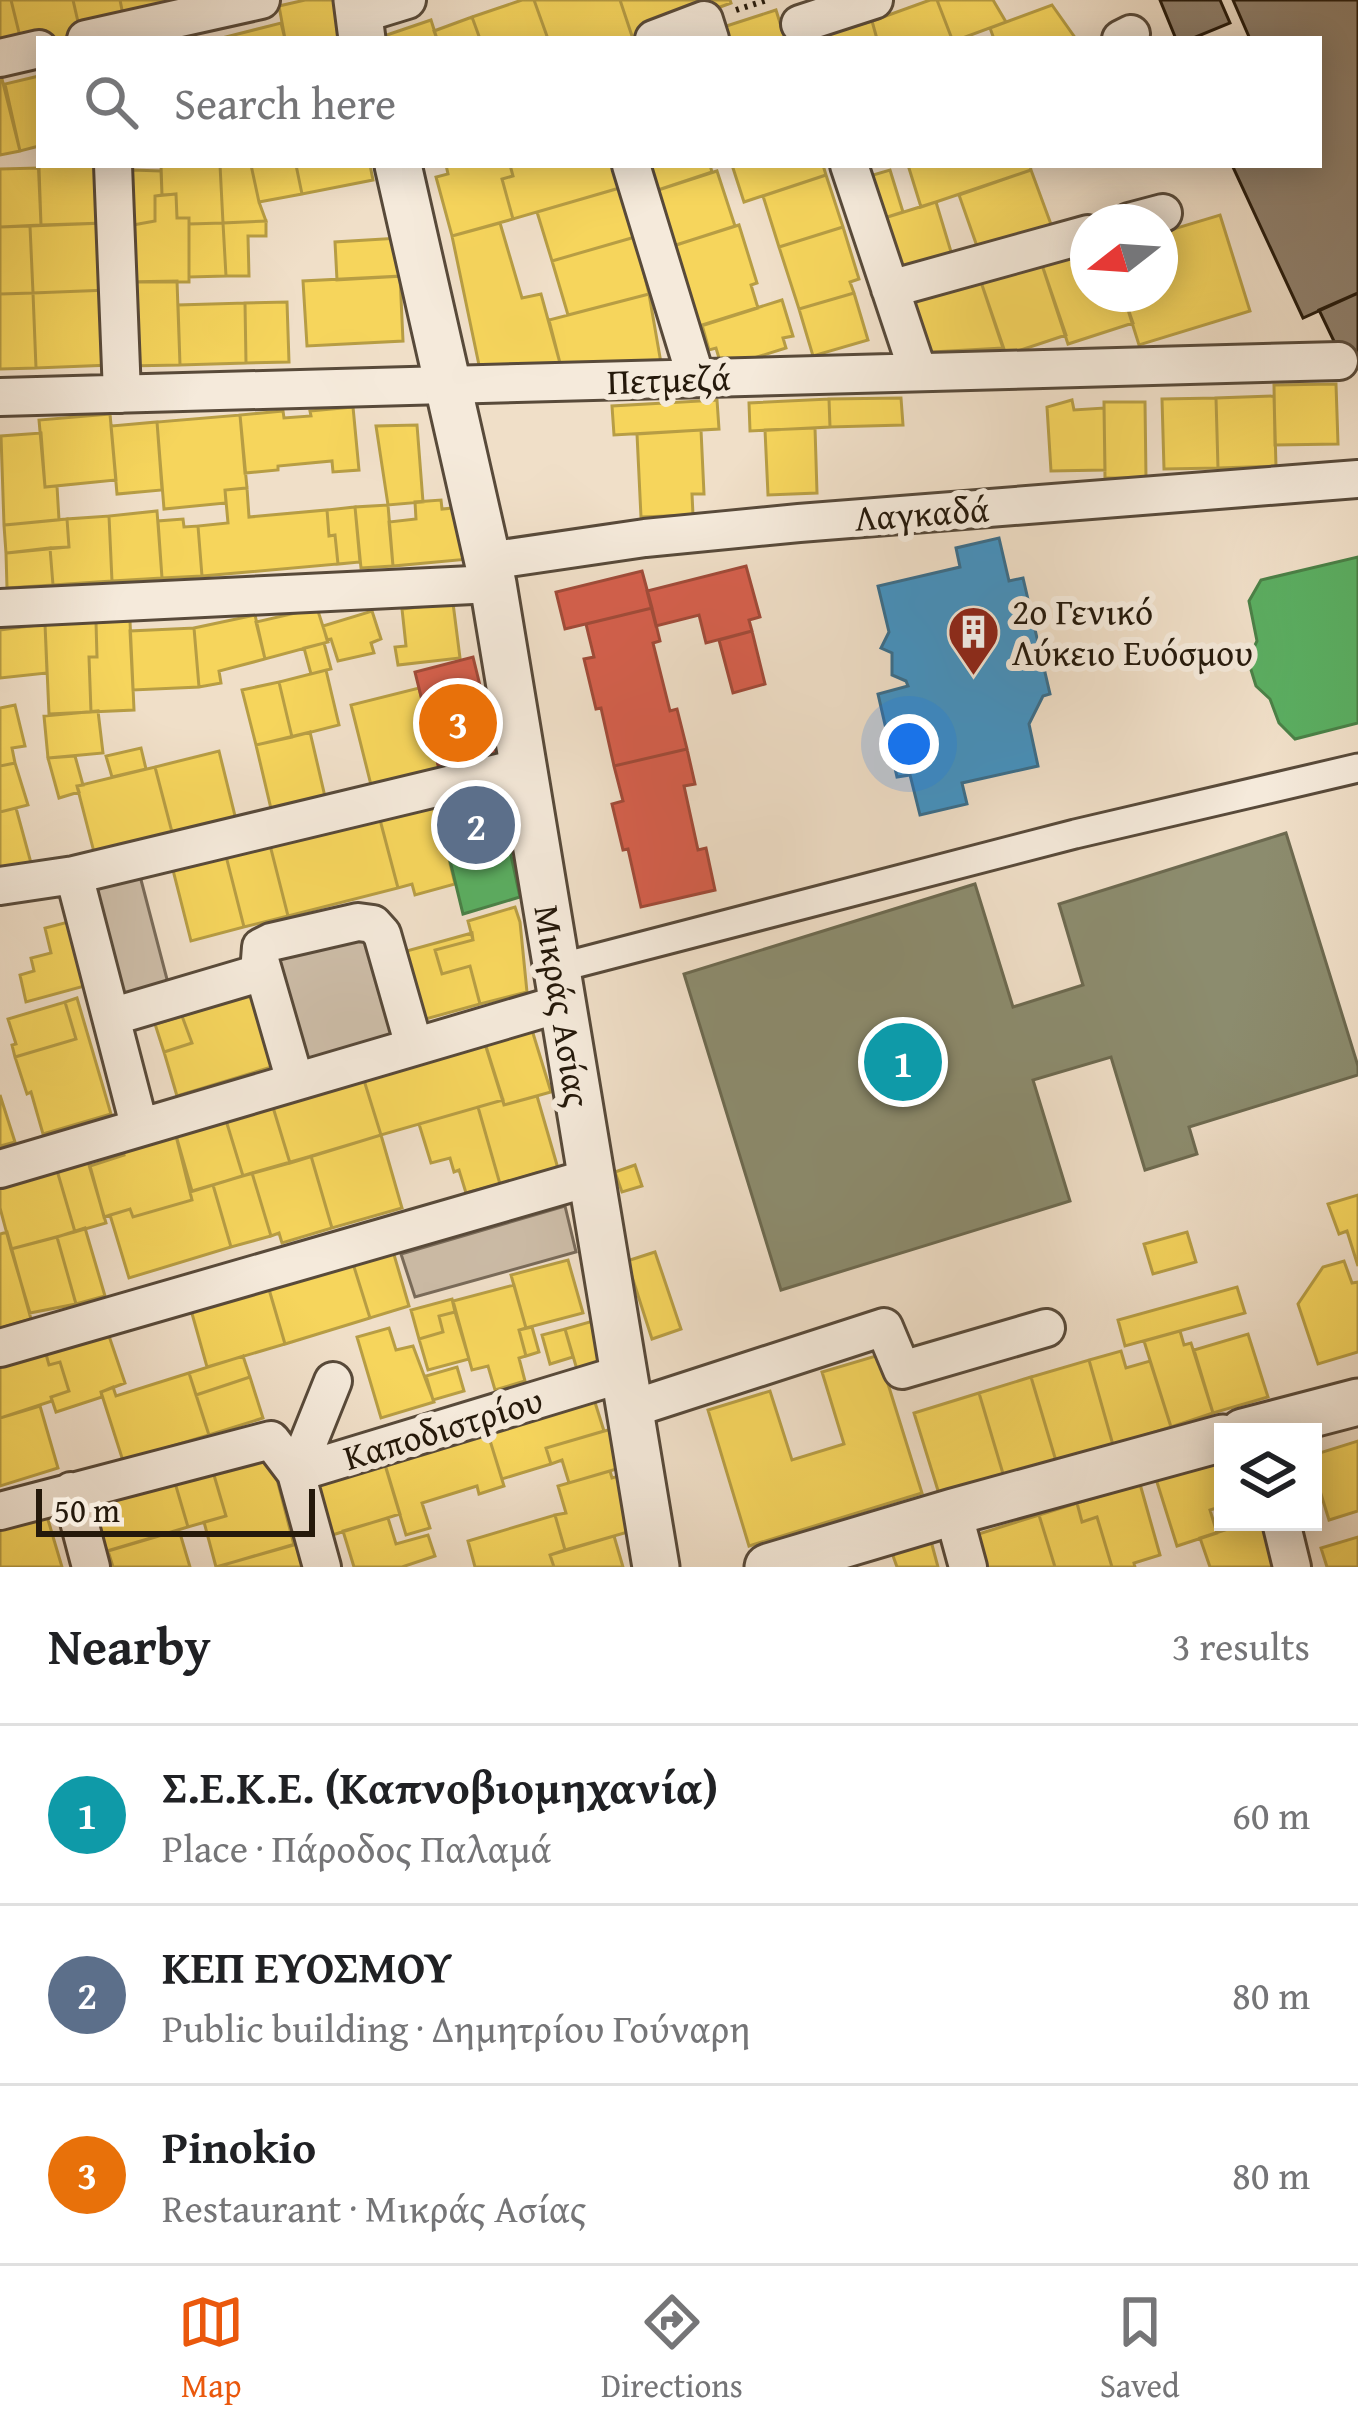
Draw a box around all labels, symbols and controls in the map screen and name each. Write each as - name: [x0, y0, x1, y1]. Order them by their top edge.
- search box: [36, 36, 1322, 168]
- icon: search: [78, 69, 144, 135]
- text: Search here: [174, 70, 396, 135]
- north arrow: [1070, 204, 1178, 312]
- street label: Πετμεζά: [606, 350, 732, 407]
- street label: Λαγκαδά: [853, 481, 991, 544]
- place label: 2ο Γενικό Λύκειο Ευόσμου: [1012, 584, 1253, 678]
- building icon: 2ο Γενικό Λύκειο Ευόσμου: [945, 604, 1001, 678]
- pin: 3: [419, 678, 497, 768]
- your location: [879, 714, 939, 774]
- pin: 2: [437, 780, 515, 870]
- street label: Μικράς Ασίας: [521, 901, 606, 1111]
- pin: 1: [864, 1017, 942, 1107]
- street label: Καποδιστρίου: [337, 1372, 549, 1483]
- map controls: [1214, 1423, 1322, 1531]
- button: layers: [1214, 1423, 1322, 1531]
- scale bar: [36, 1483, 315, 1536]
- text: 50 m: [54, 1486, 120, 1534]
- text: Nearby: [48, 1608, 211, 1683]
- text: 3 results: [1172, 1617, 1310, 1674]
- text: Σ.Ε.Κ.Ε. (Καπνοβιομηχανία): [162, 1754, 718, 1819]
- text: 1: [77, 1786, 97, 1843]
- text: 60 m: [1232, 1786, 1310, 1843]
- text: Place · Πάροδος Παλαμά: [162, 1819, 552, 1876]
- text: ΚΕΠ ΕΥΟΣΜΟΥ: [162, 1934, 452, 1999]
- text: 2: [77, 1966, 97, 2023]
- text: 80 m: [1232, 1966, 1310, 2023]
- text: Public building · Δημητρίου Γούναρη: [162, 1999, 751, 2056]
- text: Pinokio: [162, 2114, 316, 2179]
- text: 3: [77, 2146, 97, 2203]
- text: 80 m: [1232, 2146, 1310, 2203]
- text: Restaurant · Μικράς Ασίας: [162, 2179, 586, 2236]
- tab: Map: [178, 2289, 244, 2409]
- tab: Directions: [601, 2289, 743, 2409]
- tab: Saved: [1100, 2289, 1180, 2409]

